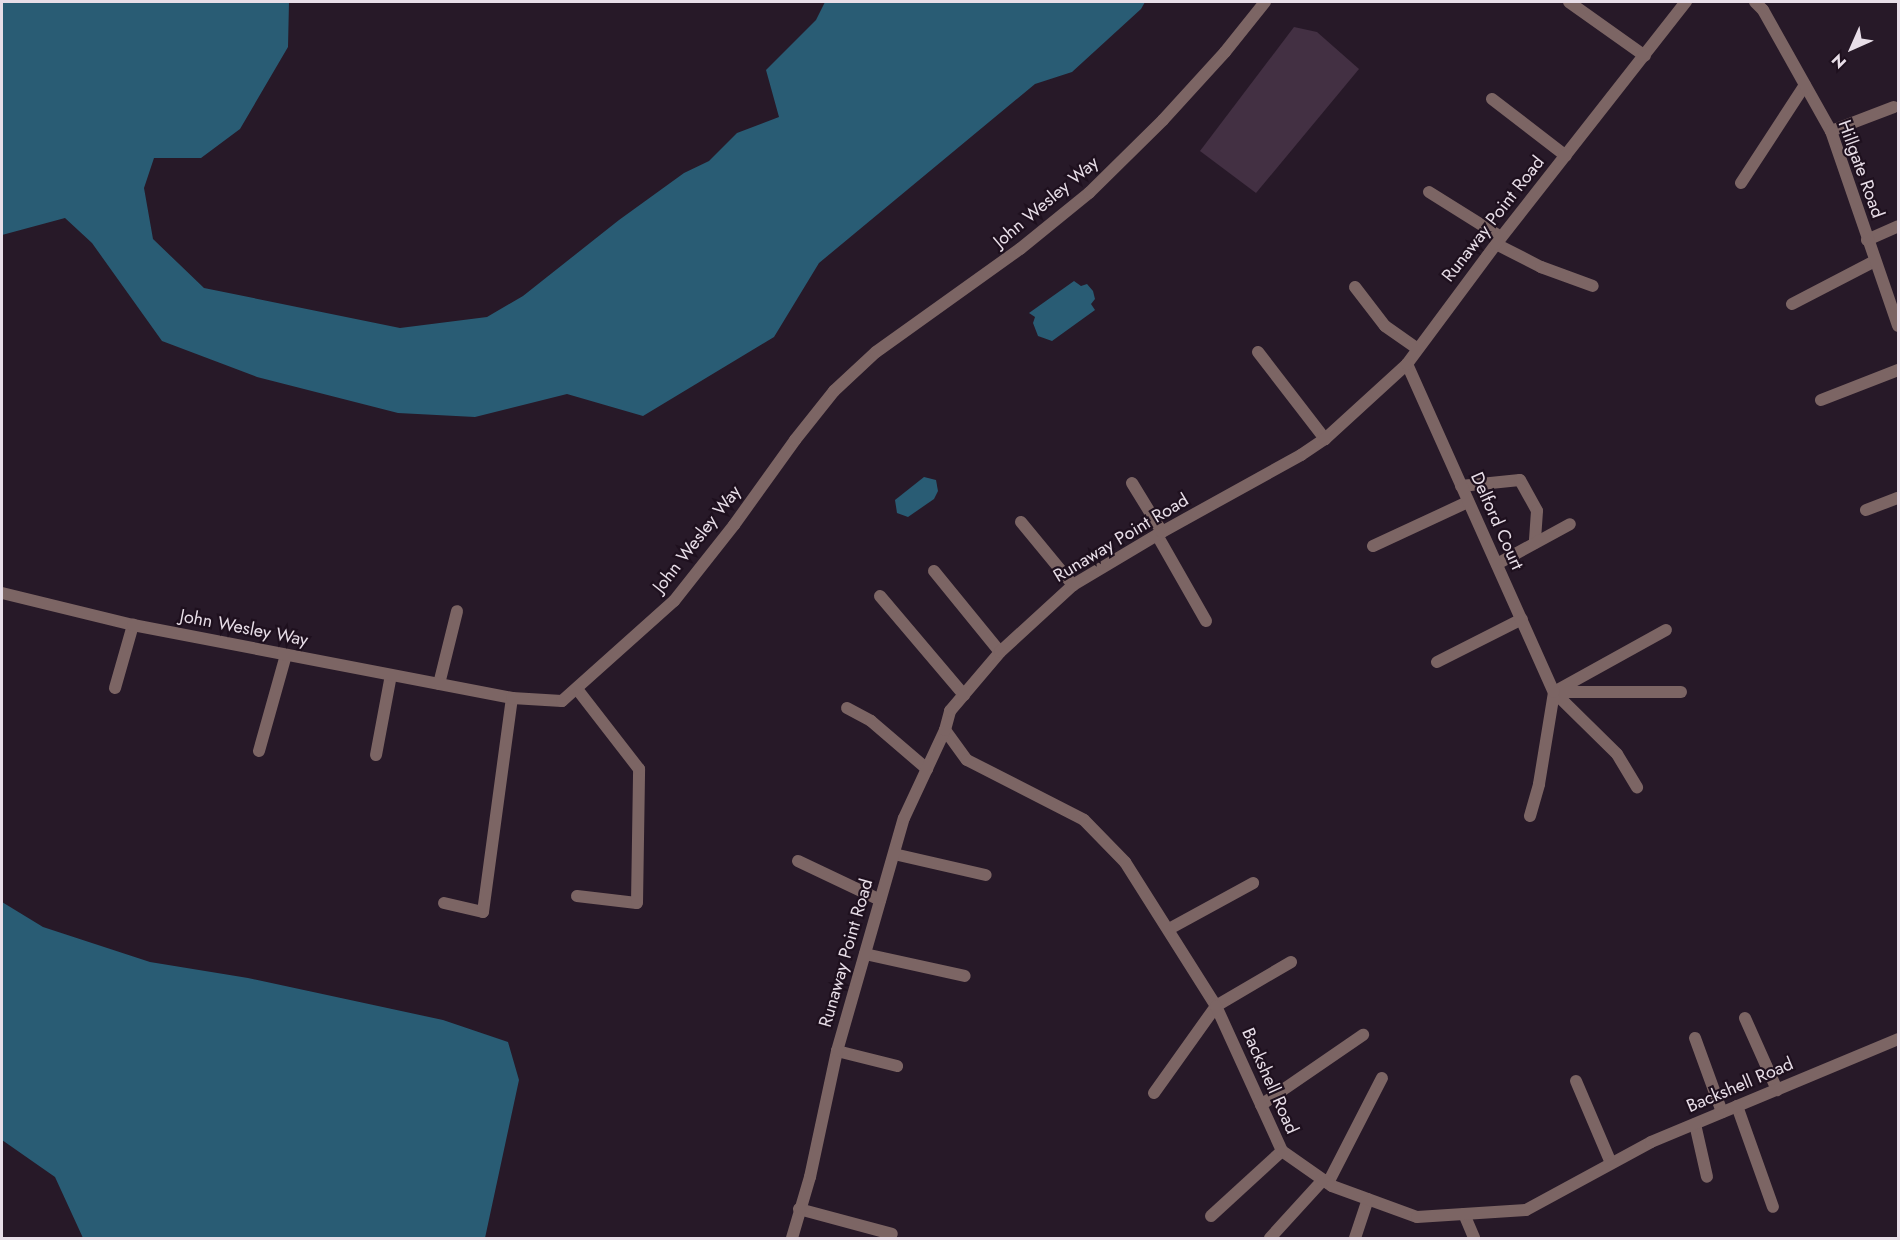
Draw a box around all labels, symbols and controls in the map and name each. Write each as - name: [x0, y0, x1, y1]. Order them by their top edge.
- north arrow: [1822, 18, 1882, 78]
- text: N: [1826, 48, 1852, 74]
- street label: Hillgate Road: [1833, 117, 1889, 221]
- street label: John Wesley Way: [989, 152, 1103, 252]
- street label: Runaway Point Road: [1437, 152, 1549, 286]
- street label: Delford Court: [1466, 469, 1528, 573]
- street label: John Wesley Way: [648, 481, 746, 597]
- street label: Runaway Point Road: [1050, 489, 1192, 587]
- street label: John Wesley Way: [178, 605, 310, 651]
- street label: Runaway Point Road: [814, 876, 878, 1030]
- street label: Backshell Road: [1237, 1025, 1303, 1137]
- street label: Backshell Road: [1683, 1053, 1797, 1117]

